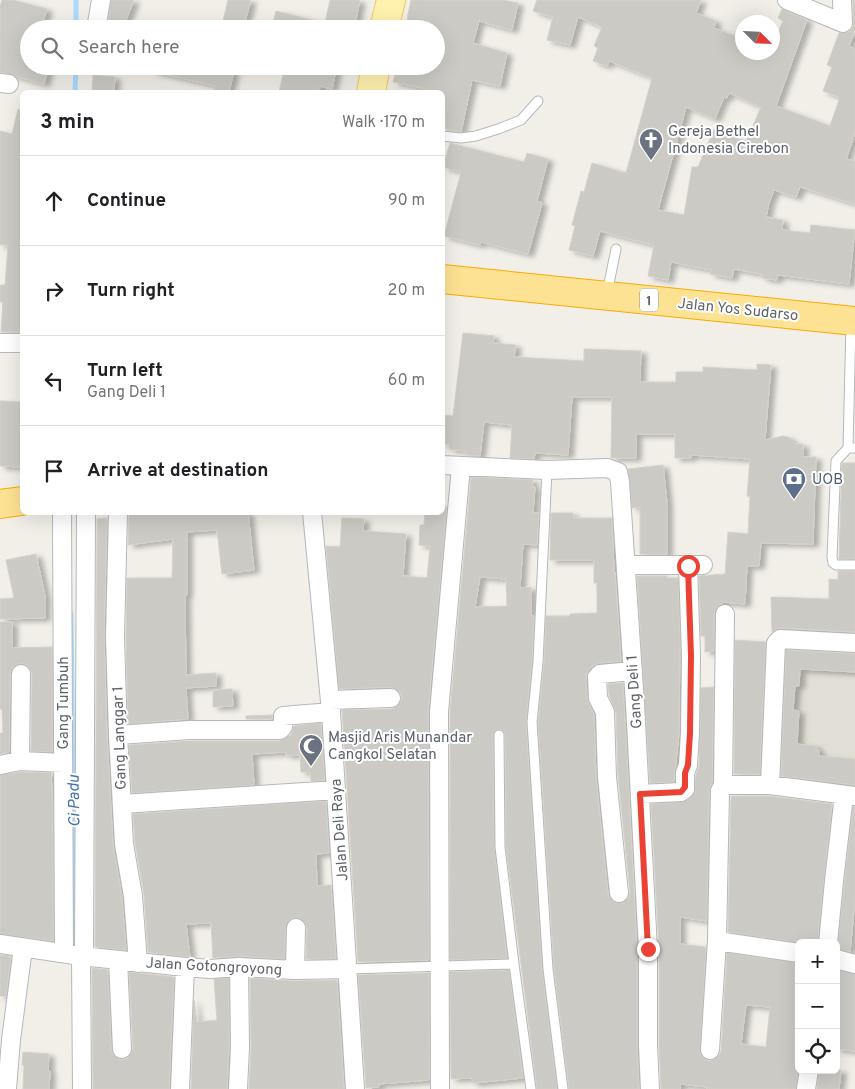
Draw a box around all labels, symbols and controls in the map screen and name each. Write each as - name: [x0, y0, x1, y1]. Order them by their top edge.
- north arrow: [735, 15, 780, 60]
- search box: [20, 20, 445, 75]
- icon: search: [38, 34, 66, 62]
- text: Search here: [78, 36, 180, 60]
- text: 3 min: [40, 109, 95, 136]
- text: Walk · 170 m: [342, 113, 425, 133]
- place label: Gereja Bethel Indonesia Cirebon: [668, 123, 789, 159]
- church icon: Gereja Bethel Indonesia Cirebon: [638, 127, 664, 161]
- icon: ahead: [40, 187, 68, 215]
- text: Continue: [87, 189, 166, 213]
- text: 90 m: [388, 191, 425, 211]
- icon: right: [40, 277, 68, 305]
- text: Turn right: [87, 279, 175, 303]
- text: 20 m: [388, 281, 425, 301]
- road number: 1: [640, 288, 658, 312]
- street label: Jalan Yos Sudarso: [677, 295, 799, 326]
- text: Turn left: [87, 359, 163, 383]
- icon: left: [40, 367, 68, 395]
- text: 60 m: [388, 371, 425, 391]
- text: Gang Deli 1: [87, 383, 166, 403]
- icon: arrive: [40, 457, 68, 485]
- text: Arrive at destination: [87, 459, 268, 483]
- bank icon: UOB: [781, 466, 807, 500]
- place label: UOB: [812, 471, 843, 490]
- route start: [677, 555, 700, 578]
- street label: Gang Deli 1: [623, 654, 648, 729]
- street label: Gang Tumbuh: [55, 656, 74, 750]
- street label: Gang Langgar 1: [109, 686, 132, 790]
- place label: Masjid Aris Munandar Cangkol Selatan: [328, 729, 472, 765]
- mosque icon: Masjid Aris Munandar Cangkol Selatan: [298, 733, 324, 767]
- water label: Ci Padu: [65, 774, 85, 827]
- street label: Jalan Deli Raya: [327, 778, 354, 882]
- route end: [637, 938, 660, 961]
- map controls: [795, 939, 840, 1074]
- button: +: [795, 939, 840, 984]
- street label: Jalan Gotongroyong: [145, 954, 283, 981]
- button: −: [795, 984, 840, 1029]
- button: locate: [795, 1029, 840, 1074]

